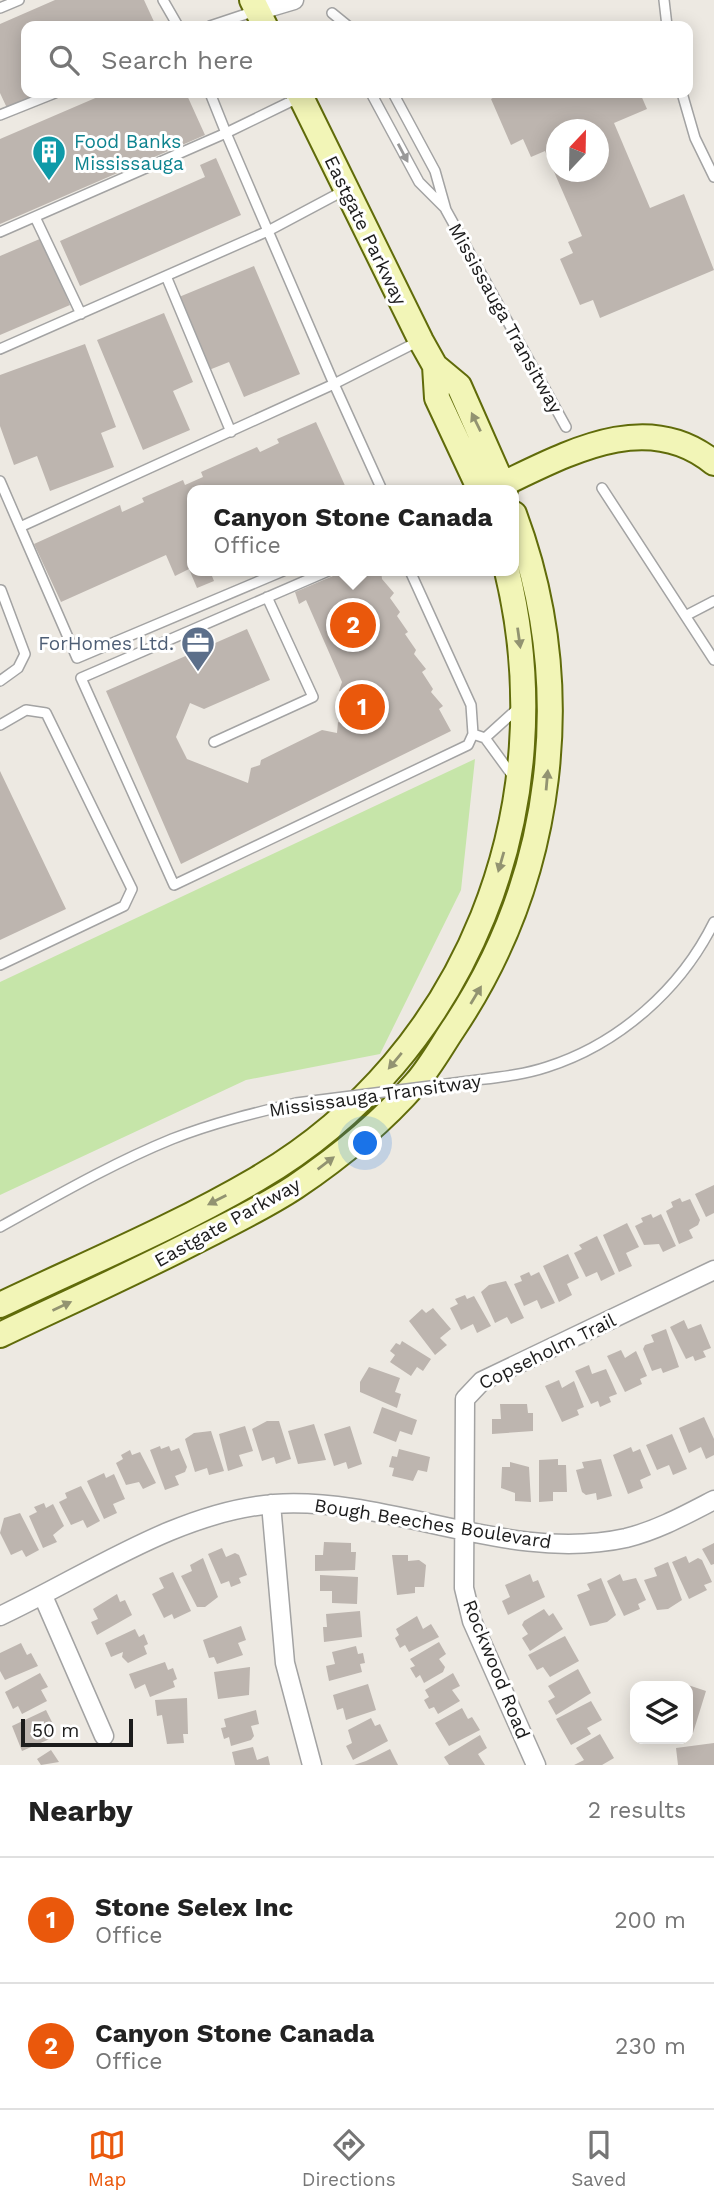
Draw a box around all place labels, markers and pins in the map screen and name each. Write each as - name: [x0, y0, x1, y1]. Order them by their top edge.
- place label: Food Banks Mississauga: [74, 130, 184, 175]
- building icon: Food Banks Mississauga: [30, 133, 68, 182]
- pin: 2: [330, 599, 376, 651]
- office icon: ForHomes Ltd.: [179, 624, 217, 673]
- place label: ForHomes Ltd.: [38, 632, 174, 655]
- pin: 1: [339, 681, 385, 733]

